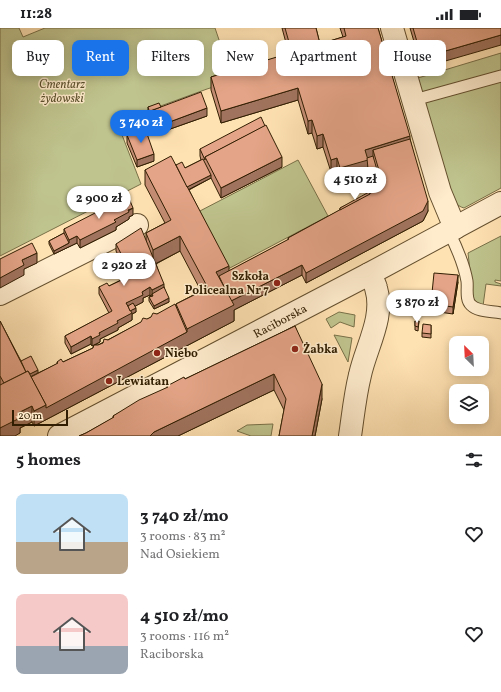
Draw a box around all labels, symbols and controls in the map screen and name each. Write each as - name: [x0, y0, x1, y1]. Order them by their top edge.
- text: 11:28: [20, 4, 52, 25]
- chip: Buy: [12, 40, 64, 76]
- chip: Rent: [72, 40, 129, 76]
- chip: Filters: [137, 40, 204, 76]
- chip: New: [212, 40, 268, 76]
- chip: Apartment: [276, 40, 371, 76]
- chip: House: [379, 40, 446, 76]
- park label: Cmentarz żydowski: [39, 77, 85, 107]
- pin: 3 740 zł: [100, 110, 182, 144]
- text: 3 740 zł: [119, 114, 163, 132]
- pin: 4 510 zł: [314, 167, 396, 201]
- text: 4 510 zł: [333, 171, 377, 189]
- pin: 2 900 zł: [58, 186, 140, 220]
- text: 2 900 zł: [76, 190, 122, 208]
- pin: 2 920 zł: [83, 253, 165, 287]
- text: 2 920 zł: [102, 257, 146, 275]
- place label: Szkoła Policealna Nr 7: [185, 269, 269, 299]
- marker: Szkoła Policealna Nr 7: [272, 278, 282, 288]
- pin: 3 870 zł: [376, 290, 458, 324]
- text: 3 870 zł: [395, 294, 439, 312]
- street label: Raciborska: [251, 301, 310, 343]
- north arrow: [449, 336, 489, 376]
- map controls: [449, 336, 489, 424]
- place label: Żabka: [303, 342, 338, 358]
- marker: Żabka: [290, 344, 300, 354]
- place label: Niebo: [165, 346, 198, 362]
- marker: Niebo: [152, 348, 162, 358]
- place label: Lewiatan: [117, 374, 169, 390]
- marker: Lewiatan: [104, 376, 114, 386]
- button: layers: [449, 384, 489, 424]
- scale bar: [12, 408, 68, 427]
- text: 20 m: [18, 409, 42, 424]
- text: 5 homes: [16, 449, 81, 472]
- icon: filters: [463, 449, 485, 471]
- text: 3 740 zł/mo: [140, 505, 229, 528]
- icon: home: [48, 510, 96, 558]
- icon: heart: [463, 523, 485, 545]
- text: 3 rooms · 83 m²: [140, 528, 226, 546]
- text: Nad Osiekiem: [140, 546, 220, 564]
- text: 4 510 zł/mo: [140, 605, 228, 628]
- icon: home: [48, 610, 96, 658]
- icon: heart: [463, 623, 485, 645]
- text: 3 rooms · 116 m²: [140, 628, 229, 646]
- text: Raciborska: [140, 646, 204, 664]

